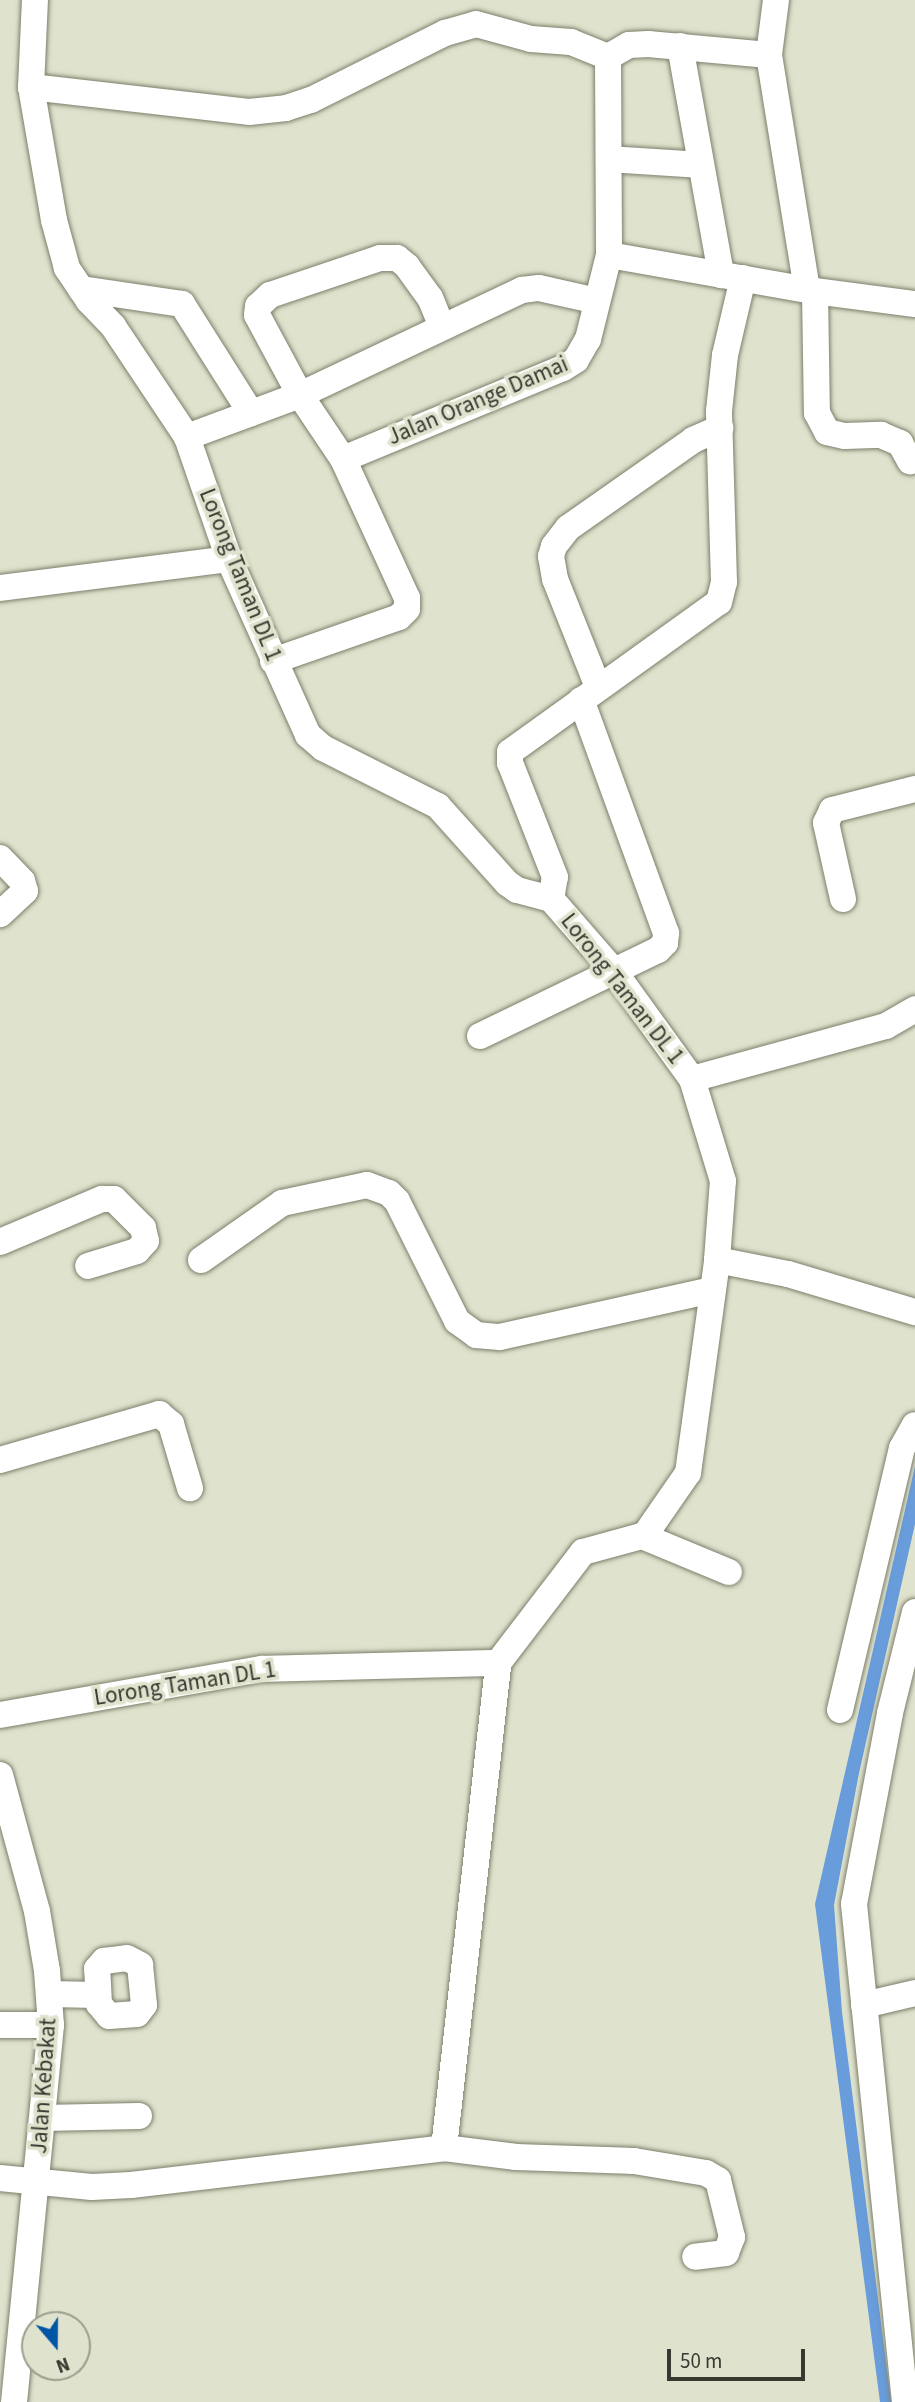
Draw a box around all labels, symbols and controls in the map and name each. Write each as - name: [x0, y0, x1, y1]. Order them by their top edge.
- street label: Jalan Orange Damai: [384, 351, 572, 451]
- street label: Lorong Taman DL 1: [193, 485, 287, 665]
- street label: Lorong Taman DL 1: [555, 908, 689, 1070]
- street label: Lorong Taman DL 1: [92, 1656, 278, 1712]
- street label: Jalan Kebakat: [25, 2017, 63, 2155]
- north arrow: [21, 2311, 91, 2381]
- scale bar: [670, 2336, 808, 2380]
- text: 50 m: [680, 2346, 722, 2376]
- text: N: [52, 2349, 73, 2379]

